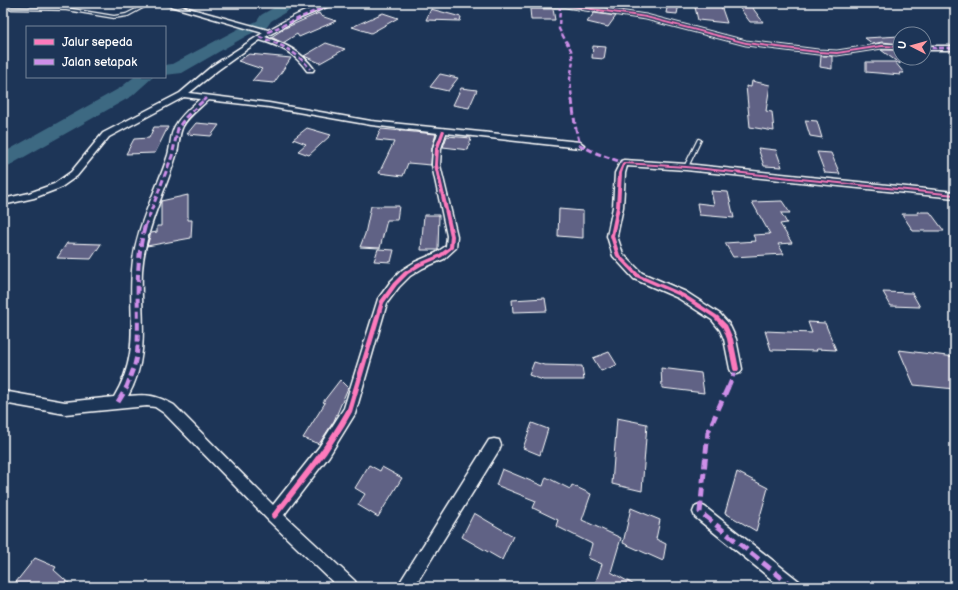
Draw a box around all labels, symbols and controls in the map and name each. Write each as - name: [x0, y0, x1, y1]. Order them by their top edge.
- legend: [26, 26, 166, 78]
- north arrow: [892, 26, 932, 66]
- text: Jalur sepeda: [62, 35, 133, 50]
- text: U: [896, 40, 909, 50]
- text: Jalan setapak: [62, 55, 137, 70]

